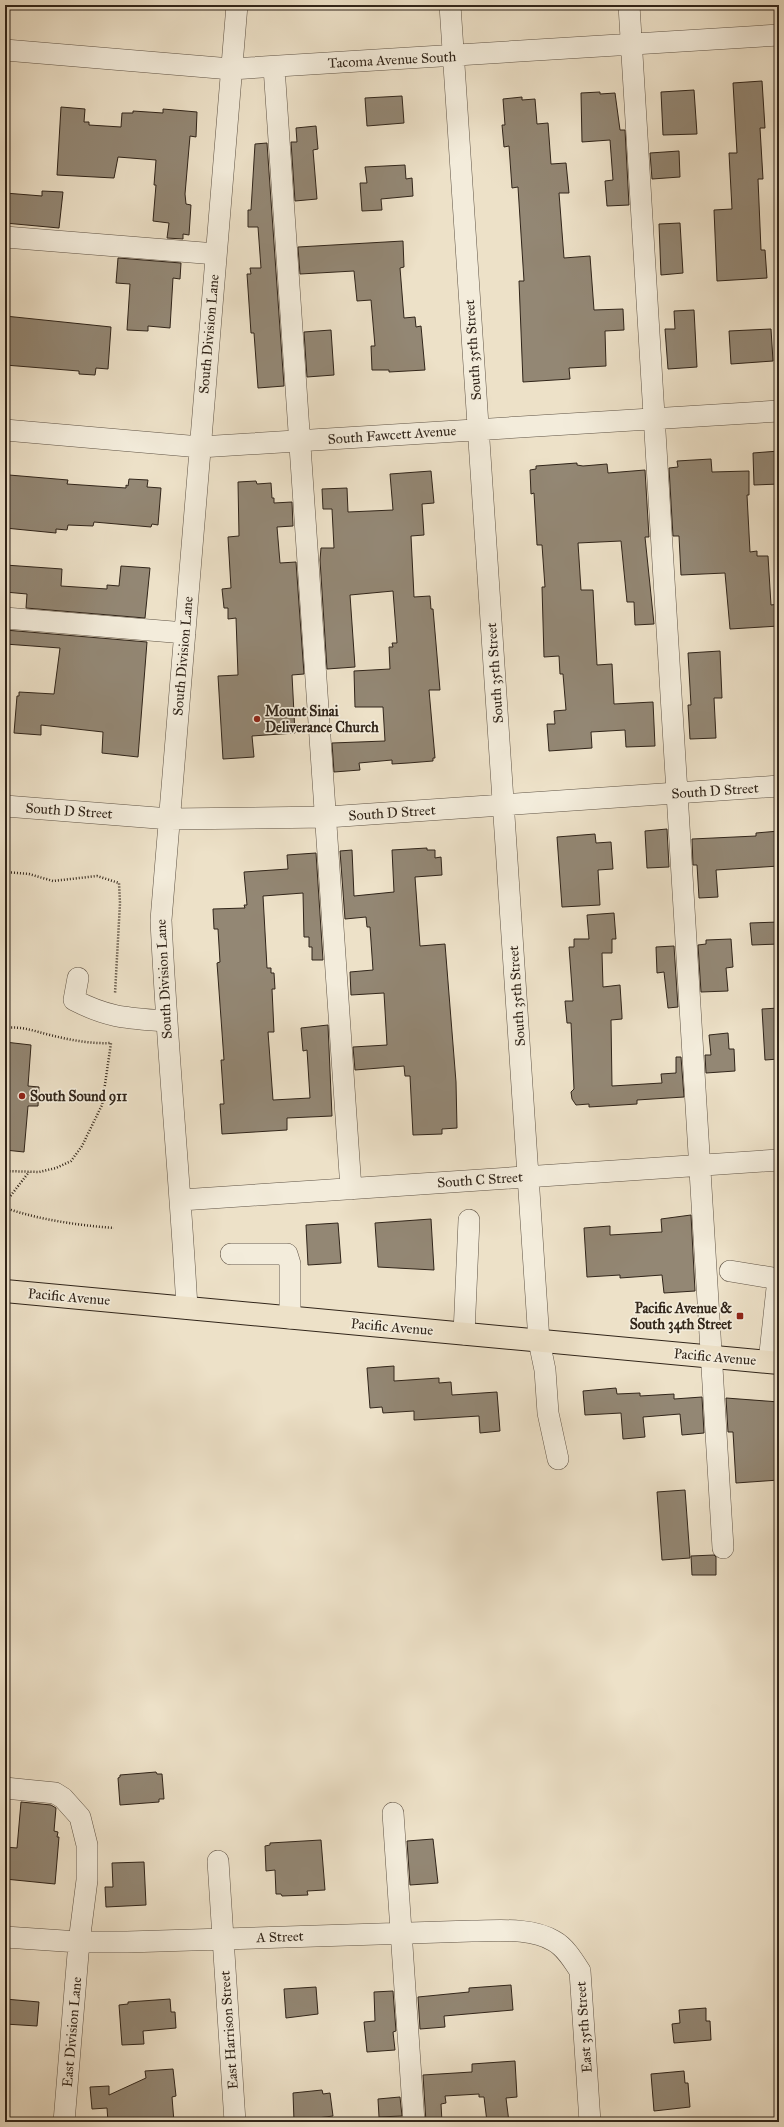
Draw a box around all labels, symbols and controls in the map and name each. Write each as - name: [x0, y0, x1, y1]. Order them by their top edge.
- street label: Tacoma Avenue South: [327, 48, 457, 72]
- street label: South Division Lane: [195, 273, 223, 395]
- street label: South 35th Street: [461, 299, 485, 401]
- street label: South Fawcett Avenue: [327, 422, 457, 448]
- street label: South Division Lane: [169, 595, 197, 717]
- street label: South 35th Street: [483, 622, 507, 724]
- place label: Mount Sinai Deliverance Church: [265, 703, 379, 736]
- marker: Mount Sinai Deliverance Church: [252, 714, 262, 724]
- street label: South D Street: [671, 779, 759, 803]
- street label: South D Street: [25, 799, 113, 823]
- street label: South D Street: [348, 801, 436, 825]
- street label: South Division Lane: [152, 918, 176, 1039]
- street label: South 35th Street: [505, 945, 529, 1047]
- place label: South Sound 911: [30, 1088, 128, 1106]
- marker: South Sound 911: [17, 1091, 27, 1101]
- street label: South C Street: [437, 1169, 523, 1191]
- street label: Pacific Avenue: [27, 1285, 111, 1309]
- place label: Pacific Avenue & South 34th Street: [630, 1300, 732, 1334]
- marker: Pacific Avenue & South 34th Street: [735, 1311, 745, 1321]
- street label: Pacific Avenue: [350, 1315, 434, 1339]
- street label: Pacific Avenue: [673, 1345, 757, 1369]
- street label: A Street: [255, 1928, 304, 1946]
- street label: East Harrison Street: [216, 1970, 242, 2090]
- street label: East Division Lane: [59, 1976, 85, 2088]
- street label: East 35th Street: [572, 1981, 596, 2073]

